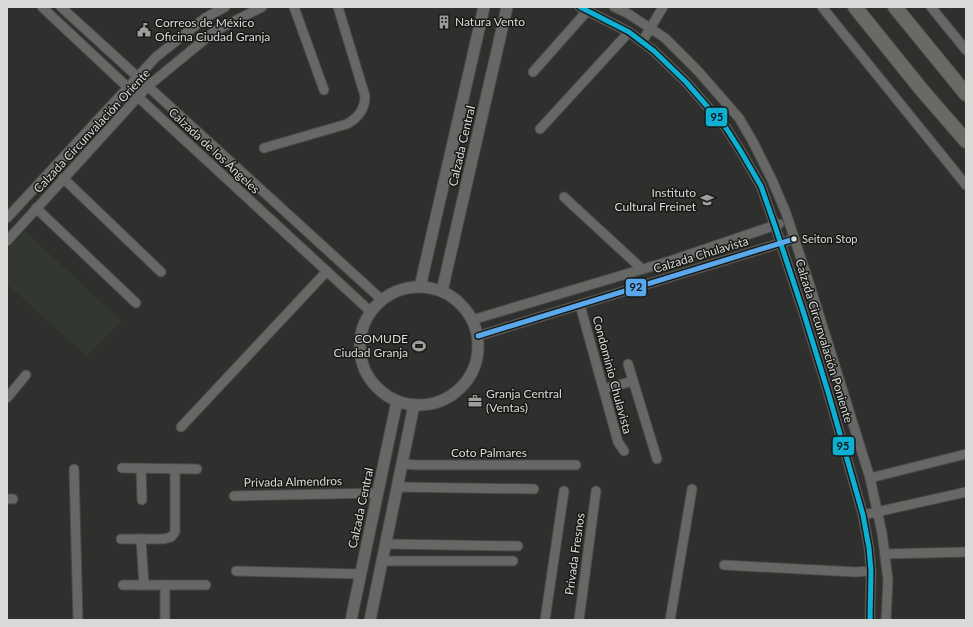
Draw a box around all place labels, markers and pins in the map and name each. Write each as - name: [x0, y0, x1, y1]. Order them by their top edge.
- building icon: Natura Vento: [436, 14, 452, 30]
- place label: Natura Vento: [455, 14, 525, 29]
- place label: Correos de México Oficina Ciudad Granja: [155, 15, 270, 44]
- public building icon: Correos de México Oficina Ciudad Granja: [136, 22, 152, 38]
- place label: Instituto Cultural Freinet: [615, 185, 697, 214]
- school or university icon: Instituto Cultural Freinet: [699, 192, 715, 208]
- place label: Seiton Stop: [802, 232, 858, 245]
- marker: Seiton Stop: [789, 234, 799, 244]
- place label: COMUDE Ciudad Granja: [333, 331, 408, 360]
- sports icon: COMUDE Ciudad Granja: [411, 338, 427, 354]
- place label: Granja Central (Ventas): [486, 386, 562, 415]
- office icon: Granja Central (Ventas): [467, 393, 483, 409]

